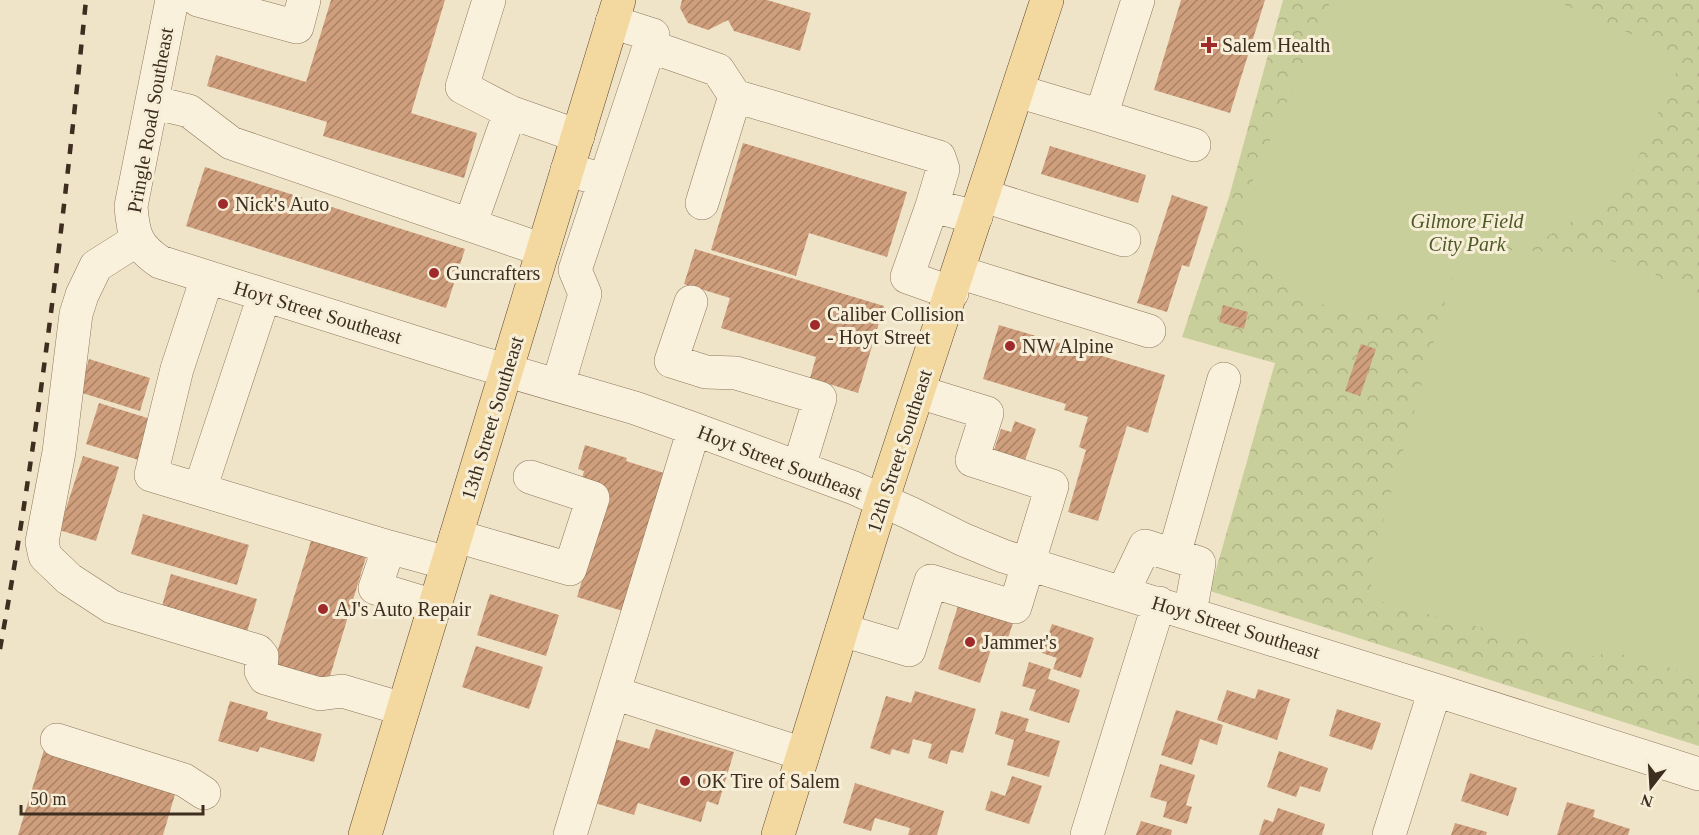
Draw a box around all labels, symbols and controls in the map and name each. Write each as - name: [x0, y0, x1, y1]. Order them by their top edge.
- street label: Pringle Road Southeast: [123, 25, 178, 215]
- place label: Salem Health: [1222, 34, 1330, 56]
- marker: Salem Health: [1200, 36, 1218, 54]
- place label: Nick's Auto: [235, 193, 329, 215]
- marker: Nick's Auto: [216, 197, 230, 211]
- park label: Gilmore Field City Park: [1410, 210, 1525, 256]
- place label: Guncrafters: [446, 262, 541, 284]
- marker: Guncrafters: [427, 266, 441, 280]
- street label: Hoyt Street Southeast: [231, 276, 405, 349]
- place label: Caliber Collision - Hoyt Street: [827, 303, 964, 349]
- marker: Caliber Collision - Hoyt Street: [808, 318, 822, 332]
- street label: 13th Street Southeast: [457, 333, 527, 502]
- place label: NW Alpine: [1022, 335, 1113, 358]
- marker: NW Alpine: [1003, 339, 1017, 353]
- street label: 12th Street Southeast: [862, 366, 936, 535]
- street label: Hoyt Street Southeast: [694, 420, 866, 505]
- street label: Hoyt Street Southeast: [1149, 591, 1323, 664]
- place label: AJ's Auto Repair: [335, 598, 471, 621]
- marker: AJ's Auto Repair: [316, 602, 330, 616]
- place label: Jammer's: [982, 631, 1057, 653]
- marker: Jammer's: [963, 635, 977, 649]
- north arrow: [1621, 757, 1681, 817]
- place label: OK Tire of Salem: [697, 770, 840, 792]
- marker: OK Tire of Salem: [678, 774, 692, 788]
- scale bar: [21, 778, 202, 816]
- text: 50 m: [30, 789, 67, 809]
- text: N: [1638, 791, 1655, 811]

